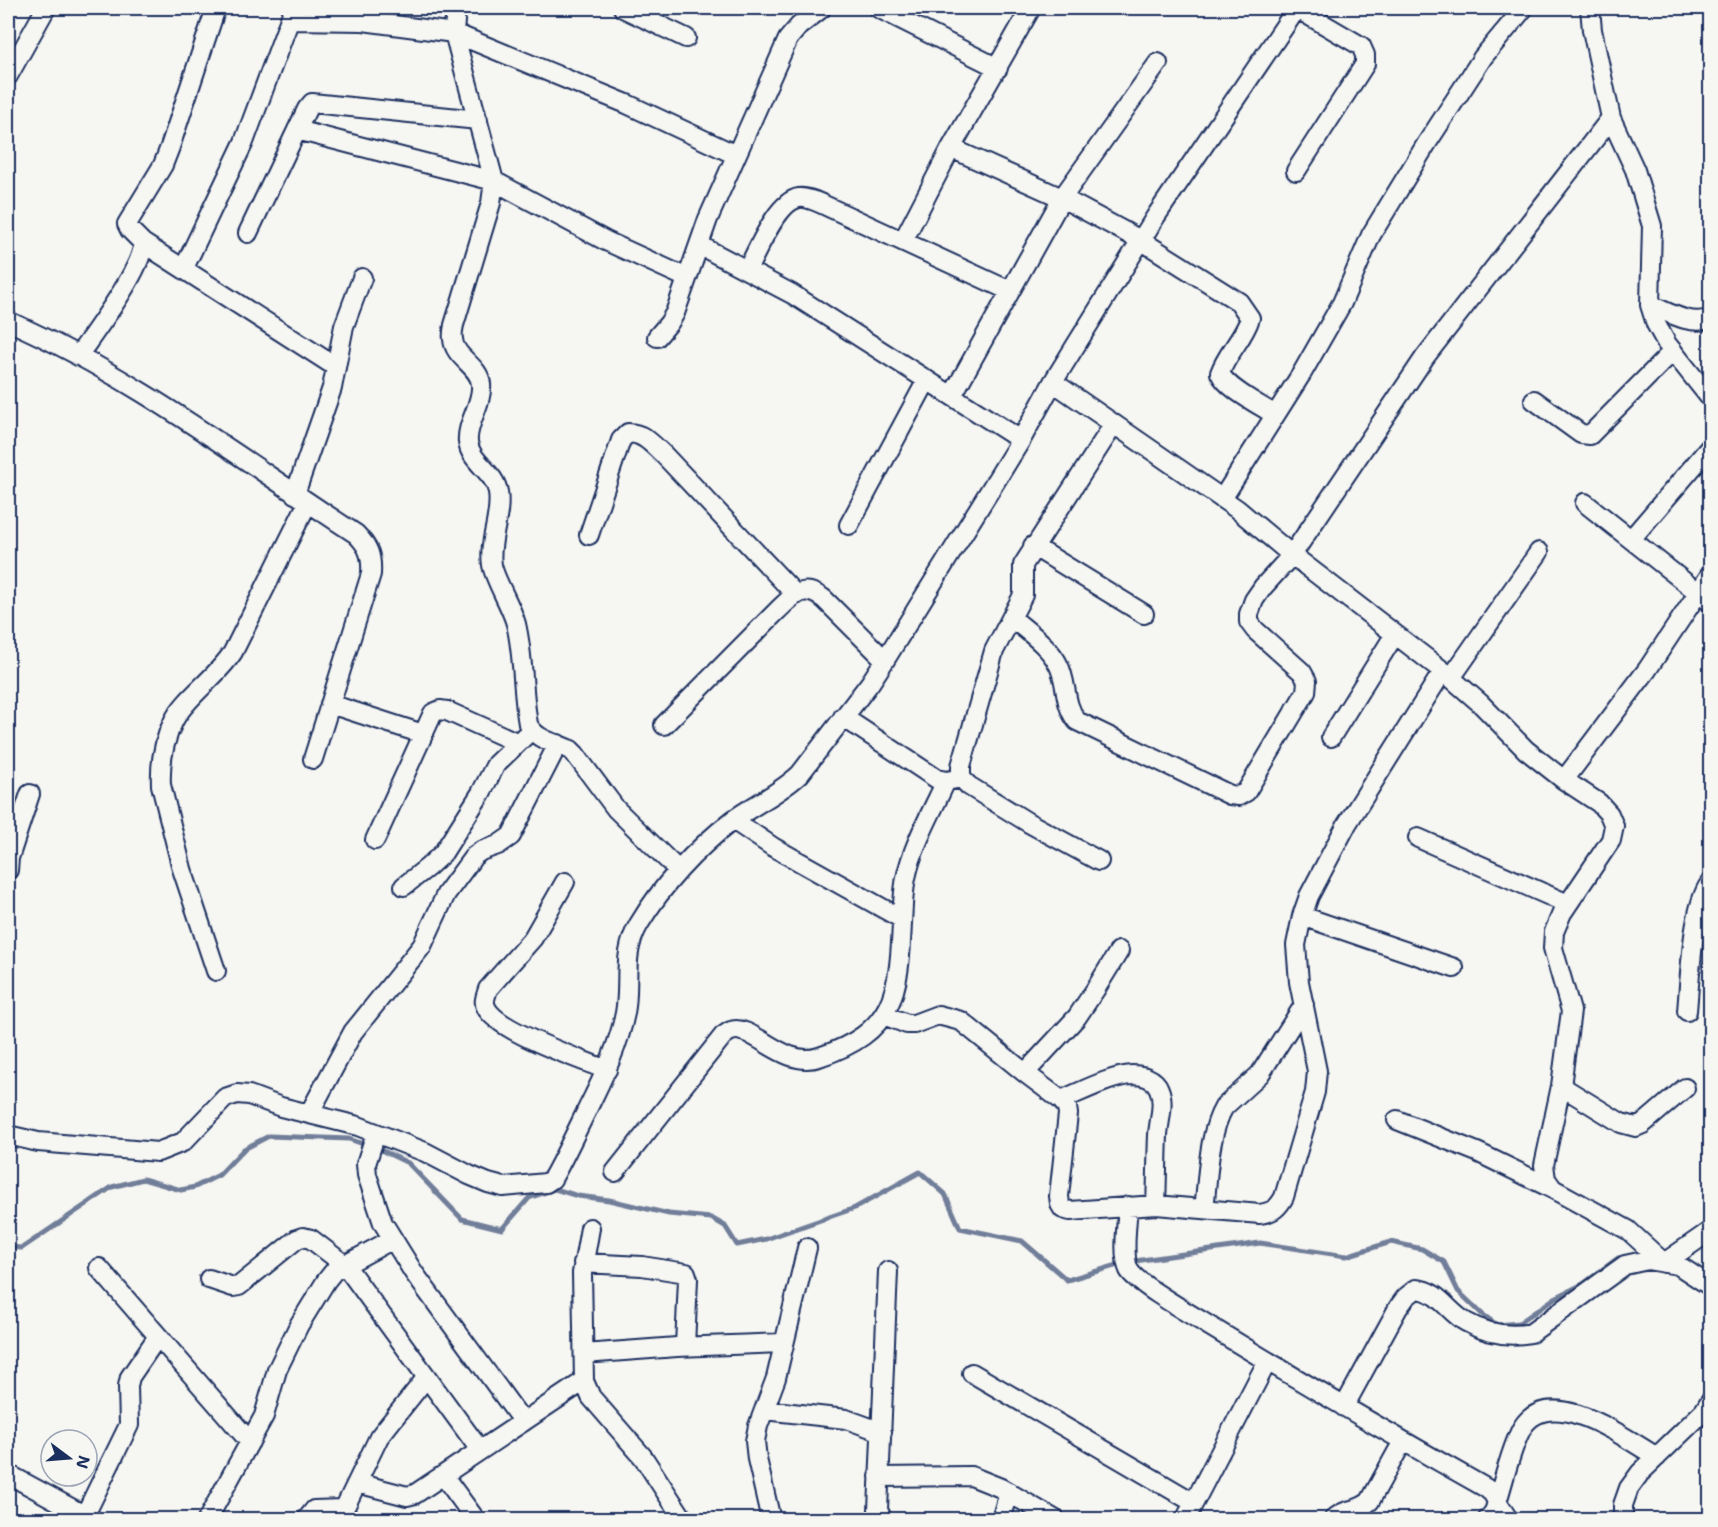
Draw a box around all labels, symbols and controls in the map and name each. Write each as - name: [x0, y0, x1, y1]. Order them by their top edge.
- north arrow: [39, 1428, 99, 1488]
- text: N: [71, 1453, 95, 1471]

